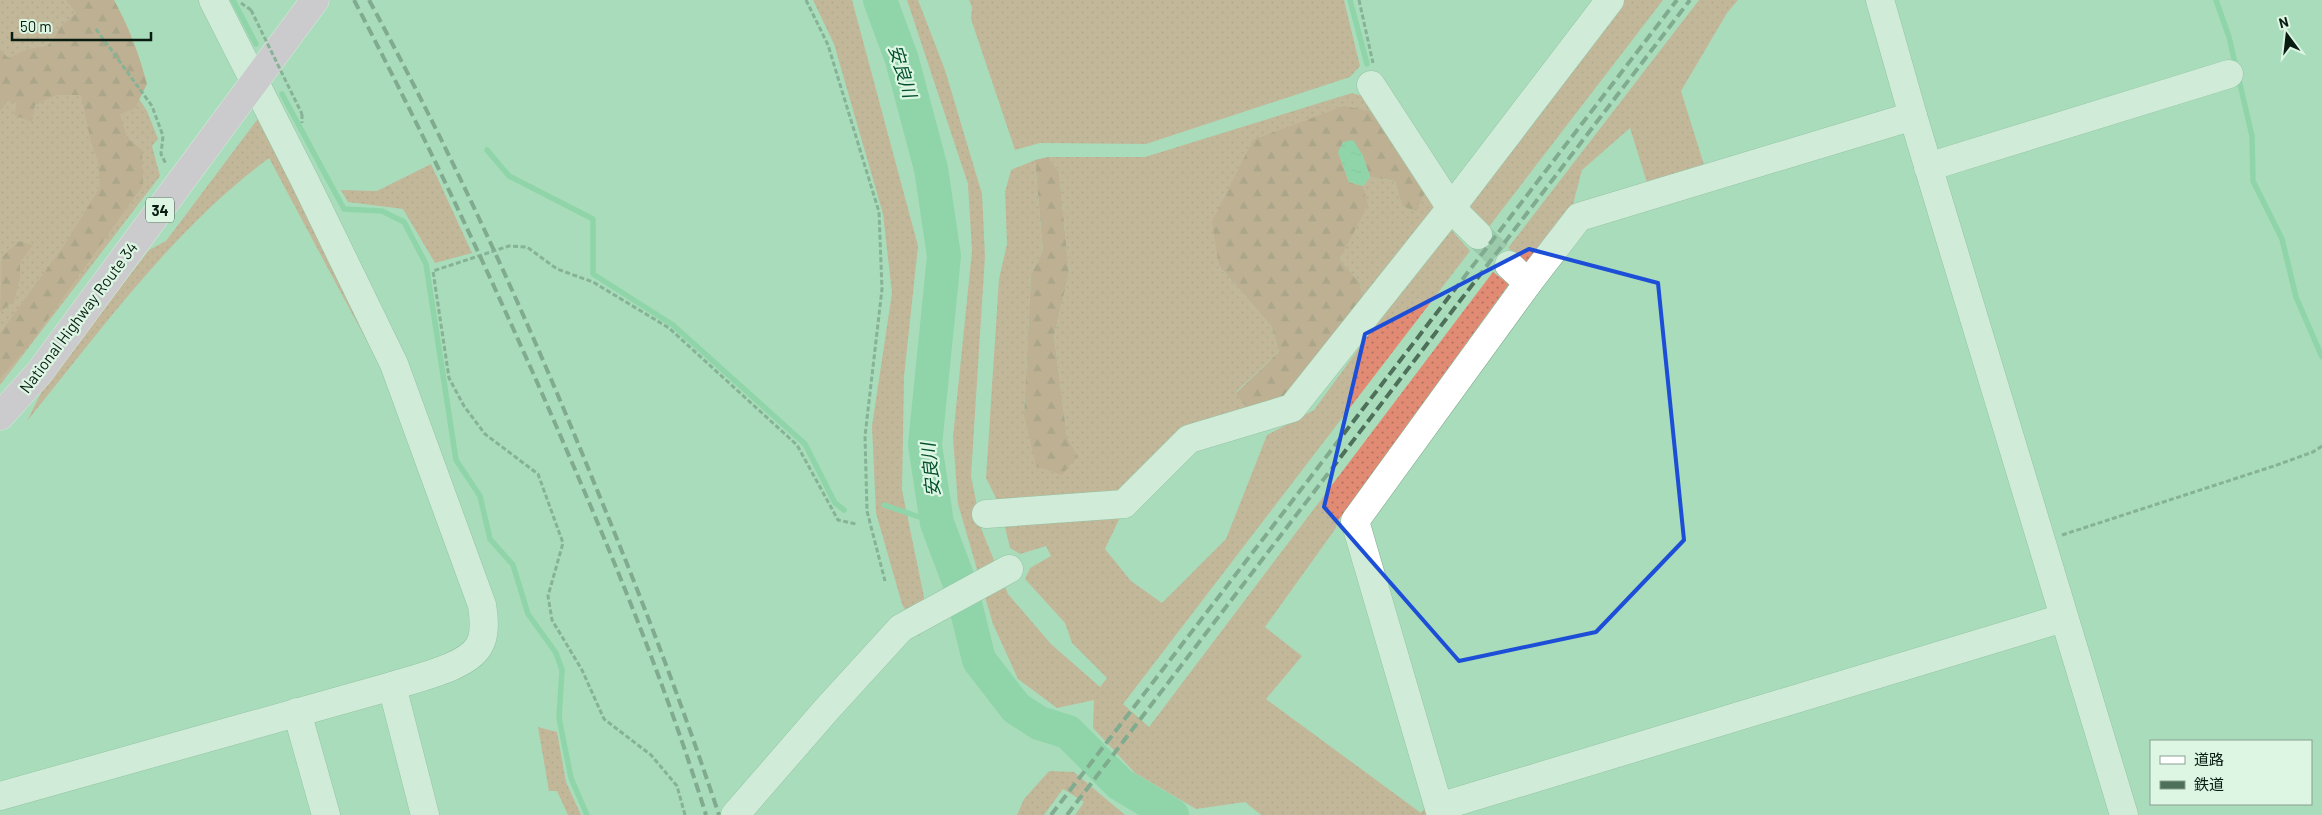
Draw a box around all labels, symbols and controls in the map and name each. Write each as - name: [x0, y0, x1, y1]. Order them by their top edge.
- scale bar: [12, 10, 151, 42]
- north arrow: [2262, 10, 2312, 60]
- text: N: [2277, 13, 2290, 31]
- text: 50 m: [20, 17, 52, 35]
- water label: 安良川: [885, 42, 922, 102]
- road number: 34: [146, 198, 174, 222]
- street label: National Highway Route 34: [15, 238, 141, 396]
- water label: 安良川: [916, 440, 944, 498]
- legend: [2150, 740, 2312, 805]
- text: 道路: [2194, 750, 2224, 768]
- text: 鉄道: [2194, 775, 2224, 793]

